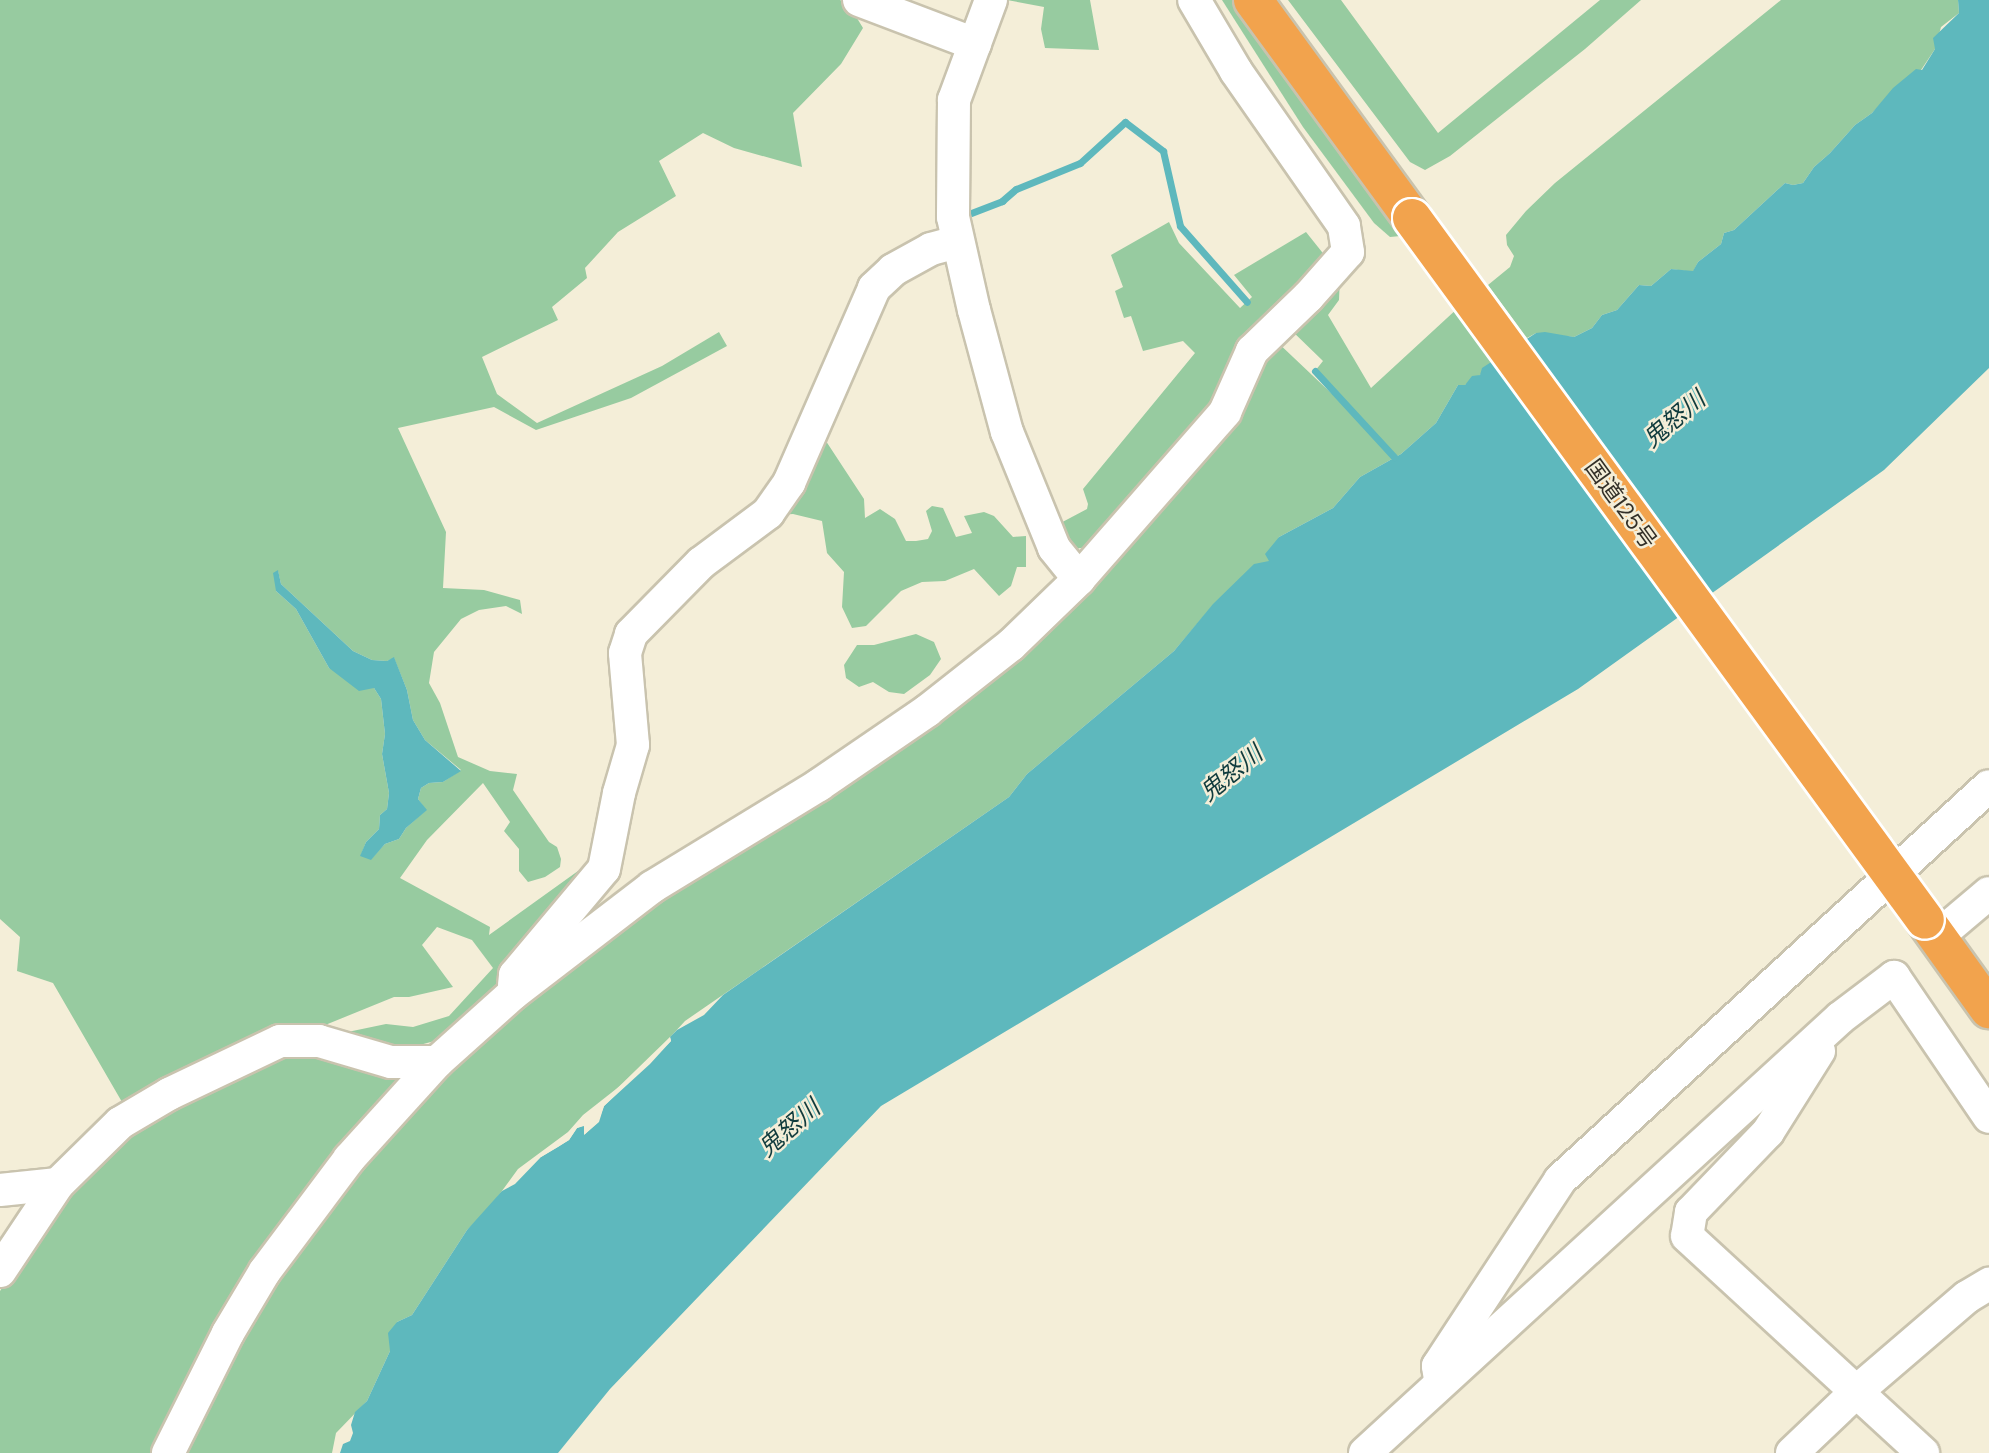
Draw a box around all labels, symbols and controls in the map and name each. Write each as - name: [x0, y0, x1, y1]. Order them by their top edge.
- water label: 鬼怒川: [1637, 385, 1711, 453]
- street label: 国道125号: [1579, 454, 1663, 554]
- water label: 鬼怒川: [1194, 739, 1268, 807]
- water label: 鬼怒川: [752, 1094, 826, 1162]

